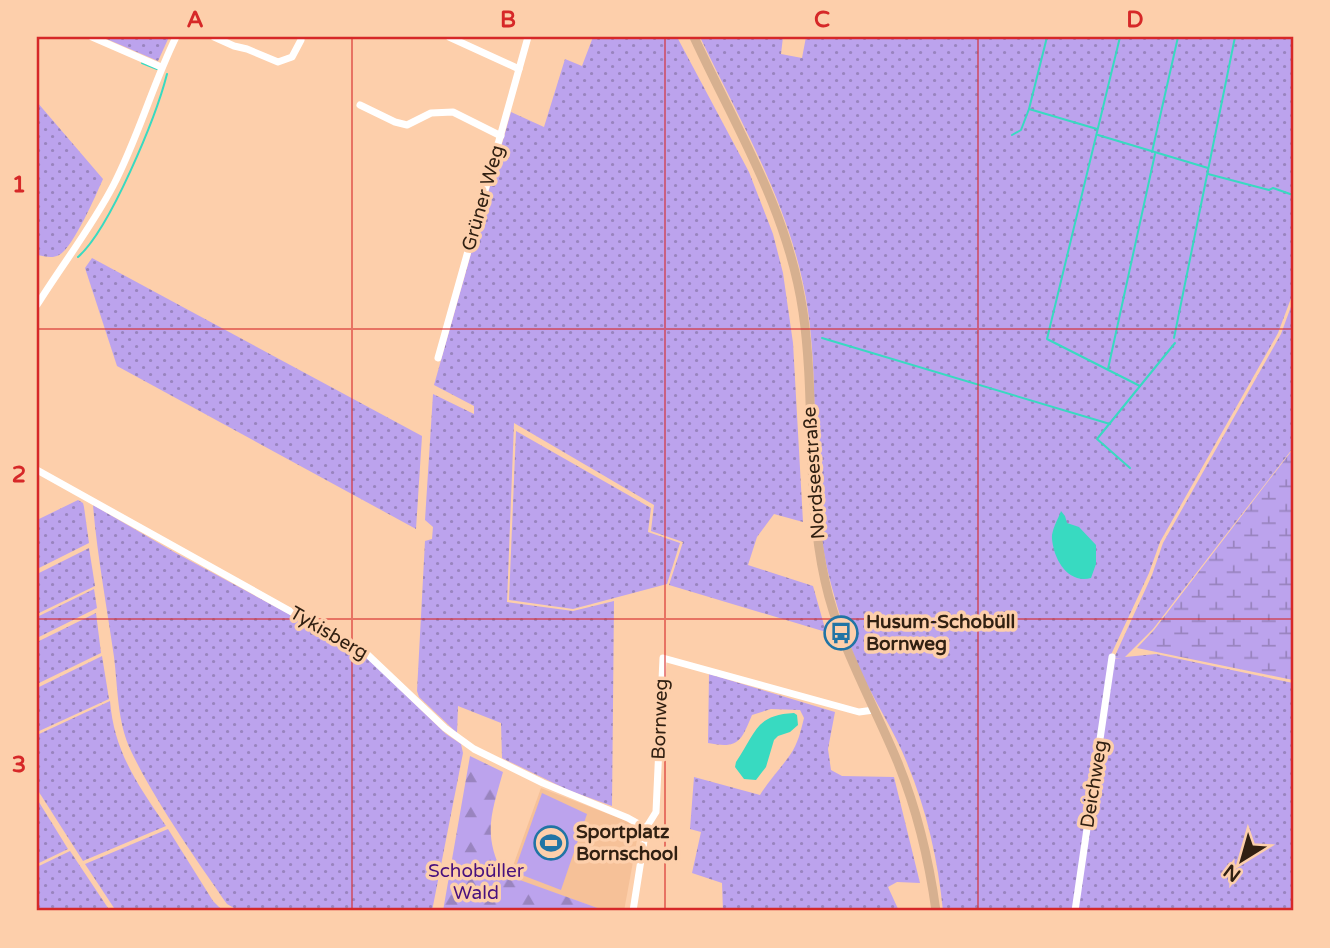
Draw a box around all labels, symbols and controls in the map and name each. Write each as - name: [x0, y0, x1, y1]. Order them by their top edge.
- text: A: [186, 6, 204, 34]
- text: B: [500, 6, 516, 34]
- text: C: [814, 6, 830, 34]
- text: D: [1126, 6, 1144, 34]
- street label: Grüner Weg: [457, 143, 509, 253]
- text: 1: [12, 171, 26, 199]
- street label: Nordseestraße: [798, 406, 830, 540]
- text: 2: [12, 461, 26, 489]
- street label: Tykisberg: [286, 602, 372, 664]
- place label: Husum-Schobüll Bornweg: [866, 611, 1015, 656]
- bus stop icon: Husum-Schobüll Bornweg: [822, 614, 860, 652]
- street label: Bornweg: [648, 678, 672, 760]
- street label: Deichweg: [1076, 739, 1112, 829]
- text: 3: [12, 751, 26, 779]
- place label: Sportplatz Bornschool: [576, 821, 678, 865]
- sports icon: Sportplatz Bornschool: [532, 824, 570, 862]
- north arrow: [1208, 825, 1278, 895]
- text: N: [1220, 859, 1245, 886]
- park label: Schobüller Wald: [428, 860, 525, 904]

